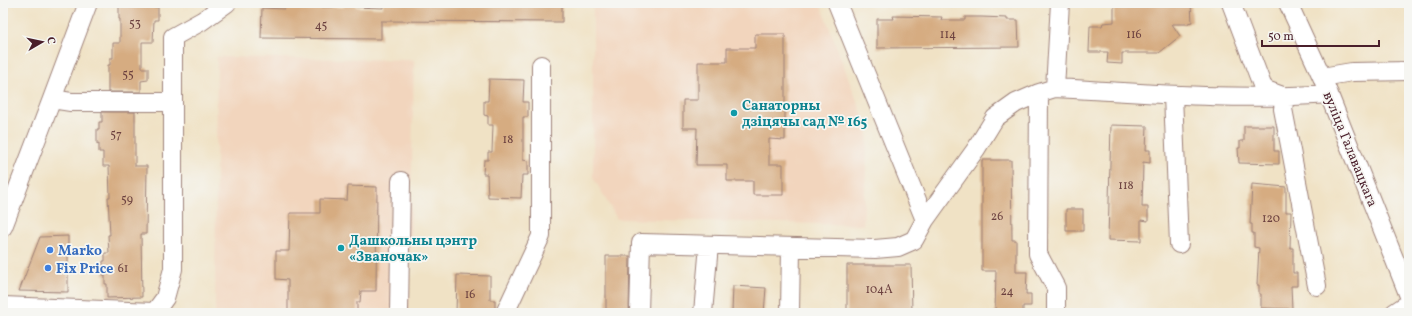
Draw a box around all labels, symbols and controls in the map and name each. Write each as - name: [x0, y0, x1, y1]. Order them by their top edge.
- house number: 53: [129, 16, 141, 32]
- house number: 45: [315, 18, 328, 34]
- north arrow: [22, 22, 62, 62]
- scale bar: [1262, 22, 1379, 48]
- house number: 114: [940, 27, 956, 43]
- house number: 116: [1126, 27, 1142, 43]
- text: 50 m: [1268, 29, 1294, 45]
- text: С: [42, 36, 58, 45]
- house number: 55: [122, 67, 134, 83]
- street label: вуліца Галавацкага: [1318, 89, 1381, 210]
- place label: Санаторны дзіцячы сад № 165: [742, 97, 868, 132]
- marker: Санаторны дзіцячы сад № 165: [729, 108, 739, 118]
- house number: 57: [110, 127, 122, 143]
- house number: 18: [503, 132, 513, 148]
- house number: 118: [1118, 178, 1134, 194]
- house number: 59: [121, 192, 133, 208]
- house number: 26: [991, 209, 1003, 225]
- house number: 120: [1262, 211, 1280, 227]
- place label: Дашкольны цэнтр «Званочак»: [349, 232, 477, 267]
- place label: Marko: [58, 242, 102, 261]
- marker: Дашкольны цэнтр «Званочак»: [336, 243, 346, 253]
- marker: Marko: [45, 245, 55, 255]
- place label: Fix Price: [56, 260, 113, 279]
- house number: 61: [118, 261, 128, 277]
- marker: Fix Price: [43, 263, 53, 273]
- house number: 104А: [865, 282, 893, 298]
- house number: 24: [1000, 284, 1014, 300]
- house number: 16: [465, 287, 475, 303]

